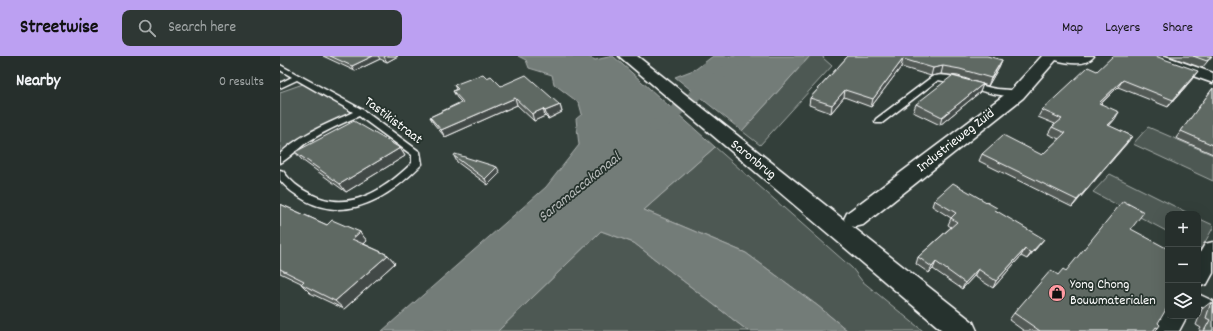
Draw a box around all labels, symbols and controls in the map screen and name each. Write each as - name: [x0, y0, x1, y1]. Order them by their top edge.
- search box: [122, 10, 402, 46]
- text: Streetwise: [20, 15, 98, 42]
- icon: search: [136, 17, 158, 39]
- text: Search here: [168, 17, 236, 39]
- text: Map: [1062, 18, 1083, 38]
- text: Layers: [1105, 18, 1140, 38]
- text: Share: [1162, 18, 1193, 38]
- text: Nearby: [16, 70, 60, 94]
- text: 0 results: [219, 73, 264, 92]
- street label: Tastikistraat: [360, 92, 426, 150]
- street label: Industrieweg Zuid: [913, 104, 999, 178]
- street label: Saronbrug: [726, 135, 780, 185]
- water label: Saramaccakanaal: [534, 147, 627, 228]
- map controls: [1165, 211, 1201, 319]
- button: +: [1165, 211, 1201, 247]
- button: −: [1165, 247, 1201, 283]
- place label: Yong Chong Bouwmaterialen: [1070, 275, 1156, 311]
- shop icon: Yong Chong Bouwmaterialen: [1047, 283, 1067, 303]
- button: layers: [1165, 283, 1201, 319]

